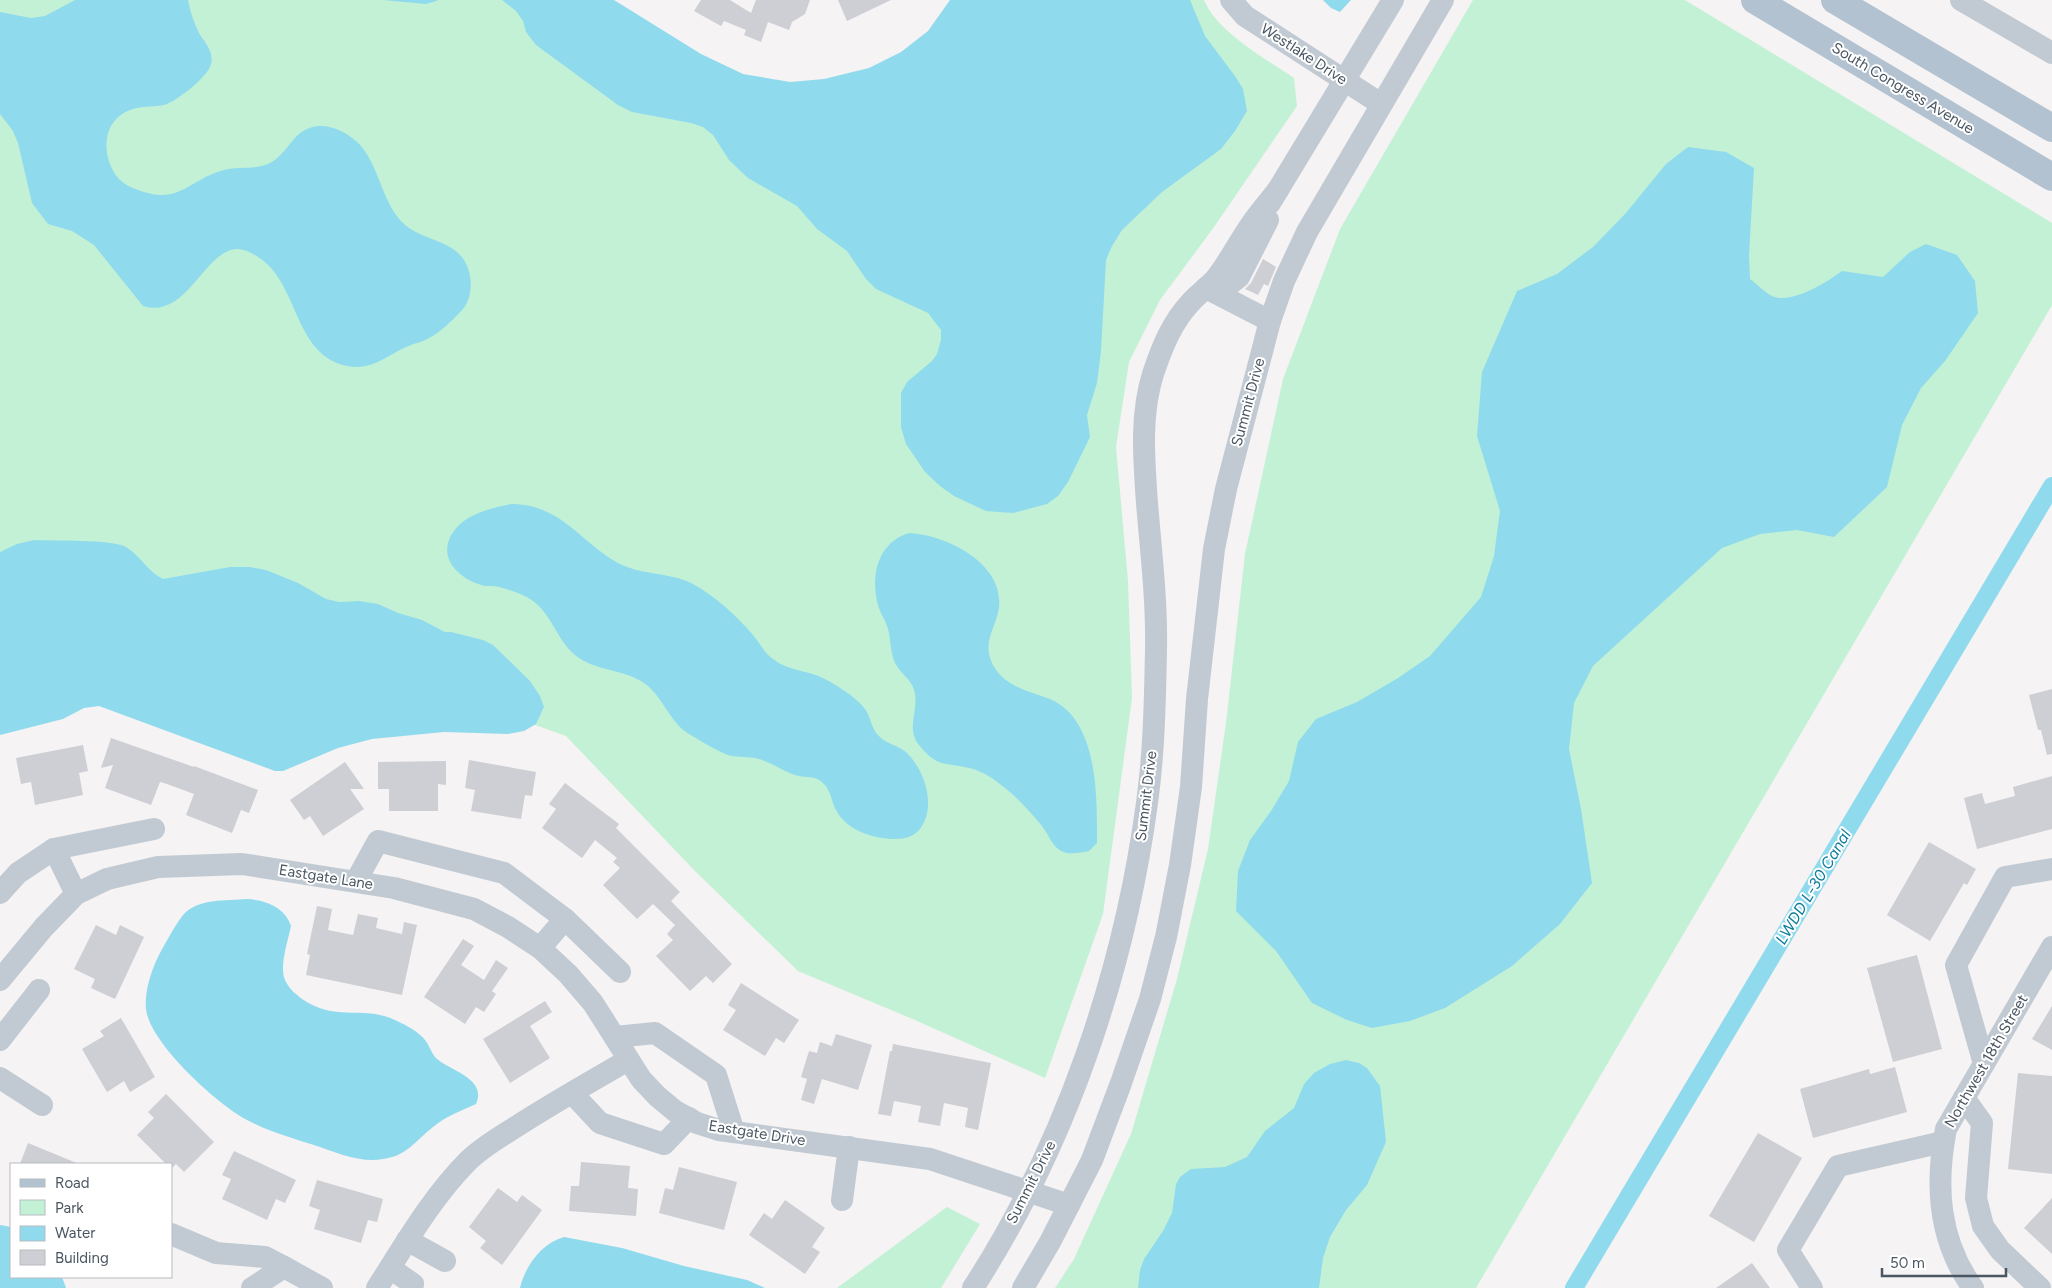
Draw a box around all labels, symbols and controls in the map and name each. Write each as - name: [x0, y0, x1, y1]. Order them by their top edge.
- street label: Westlake Drive: [1257, 19, 1351, 89]
- street label: South Congress Avenue: [1829, 38, 1977, 138]
- street label: Summit Drive: [1228, 356, 1268, 448]
- street label: Summit Drive: [1132, 750, 1160, 842]
- water label: LWDD L-30 Canal: [1771, 826, 1855, 948]
- street label: Eastgate Lane: [278, 861, 374, 893]
- street label: Northwest 18th Street: [1941, 991, 2032, 1131]
- street label: Eastgate Drive: [707, 1116, 807, 1150]
- street label: Summit Drive: [1002, 1138, 1060, 1226]
- legend: [10, 1163, 172, 1278]
- text: Road: [55, 1174, 90, 1192]
- text: Park: [55, 1199, 84, 1217]
- text: Water: [55, 1224, 95, 1242]
- scale bar: [1882, 1246, 2006, 1278]
- text: Building: [55, 1249, 109, 1267]
- text: 50 m: [1890, 1254, 1925, 1272]

